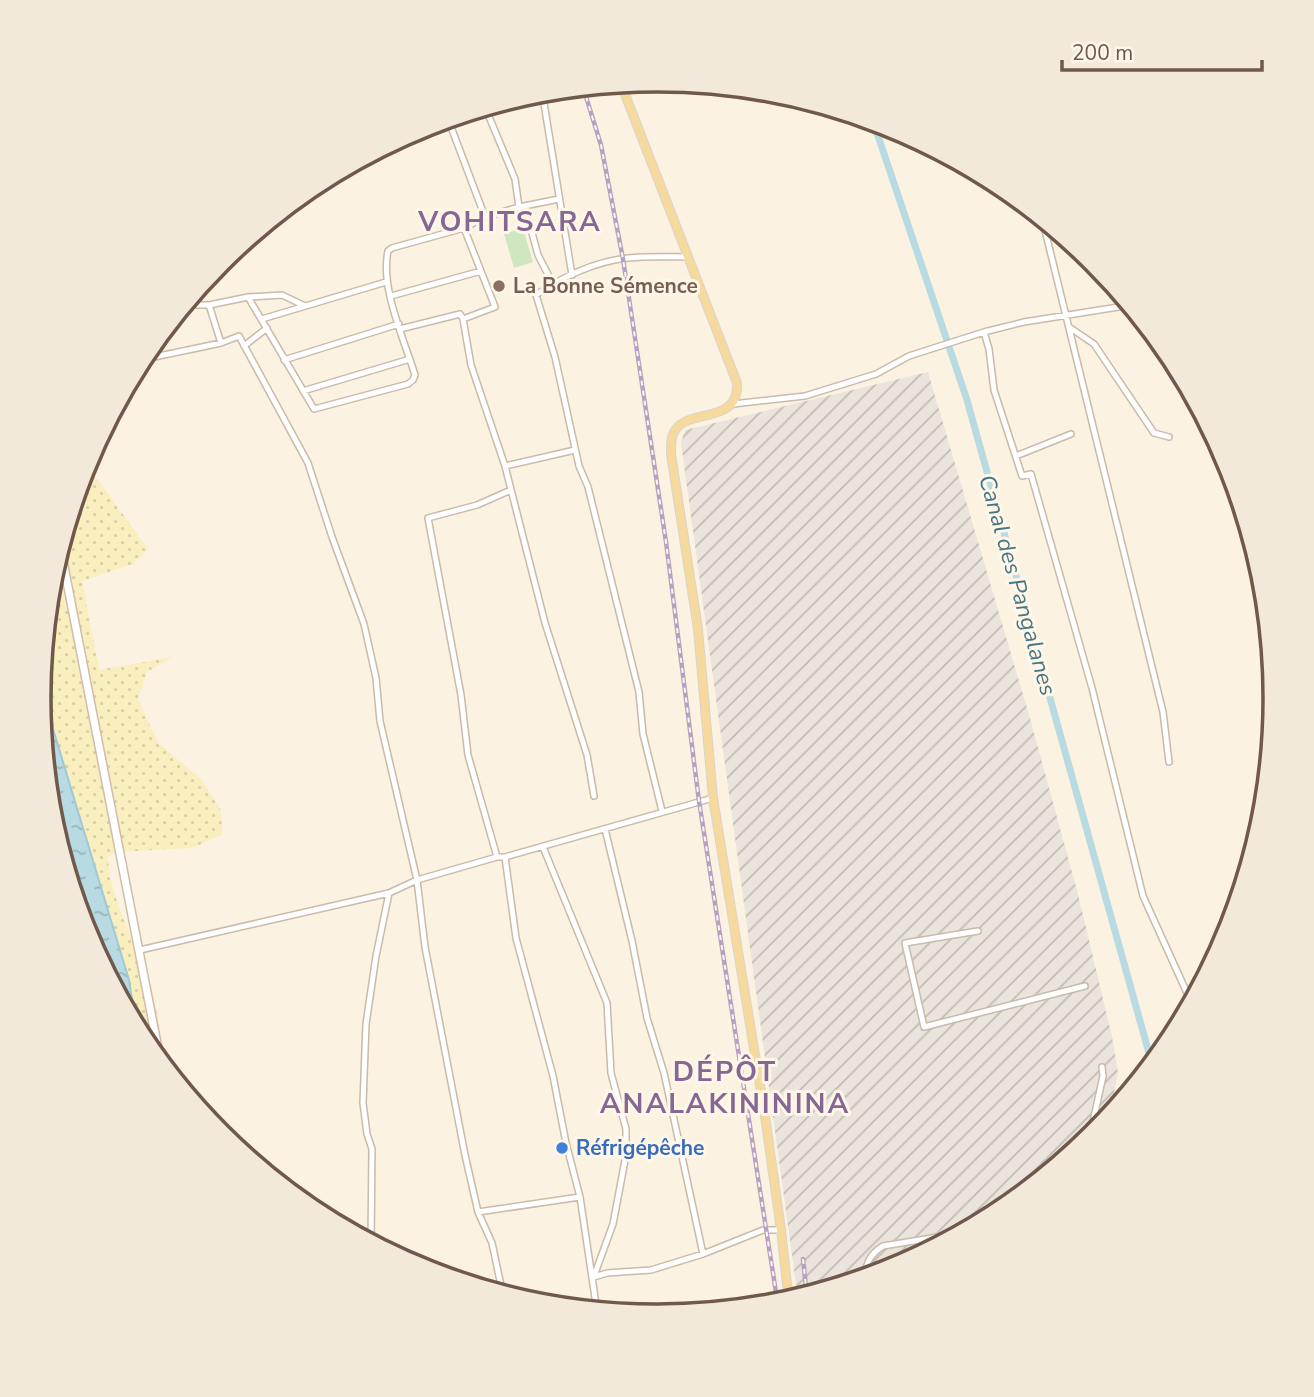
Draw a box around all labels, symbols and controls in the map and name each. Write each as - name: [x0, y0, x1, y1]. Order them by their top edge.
- scale bar: [1062, 28, 1262, 72]
- text: 200 m: [1072, 39, 1133, 67]
- district label: VOHITSARA: [417, 203, 602, 241]
- place label: La Bonne Sémence: [513, 272, 698, 300]
- marker: La Bonne Sémence: [491, 278, 507, 294]
- water label: Canal des Pangalanes: [971, 471, 1064, 699]
- district label: DÉPÔT ANALAKINININA: [600, 1053, 850, 1123]
- place label: Réfrigépêche: [576, 1134, 704, 1162]
- marker: Réfrigépêche: [554, 1140, 570, 1156]

